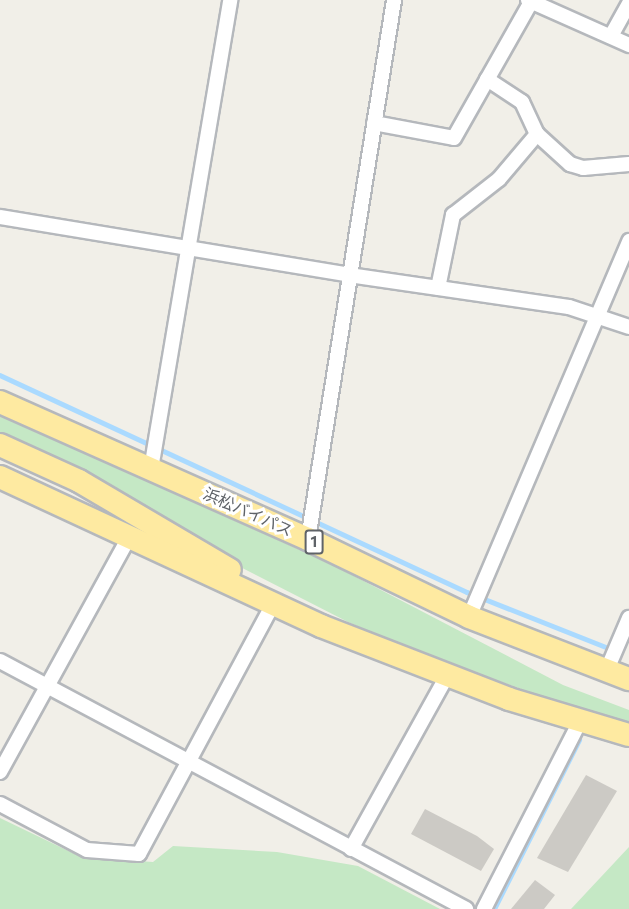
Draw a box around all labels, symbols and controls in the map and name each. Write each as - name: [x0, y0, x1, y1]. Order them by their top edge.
- street label: 浜松バイパス: [200, 484, 296, 540]
- road number: 1: [304, 530, 324, 554]

